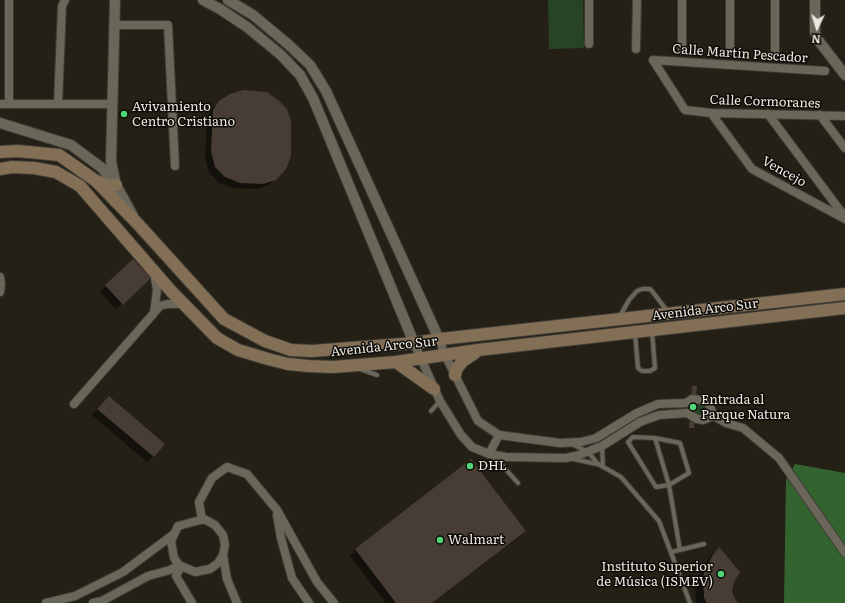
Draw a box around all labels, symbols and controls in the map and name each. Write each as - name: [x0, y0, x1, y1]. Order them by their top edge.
- north arrow: [797, 8, 837, 48]
- text: N: [811, 32, 821, 48]
- street label: Calle Martín Pescador: [672, 41, 808, 67]
- street label: Calle Cormoranes: [709, 92, 821, 112]
- place label: Avivamiento Centro Cristiano: [132, 99, 235, 130]
- marker: Avivamiento Centro Cristiano: [119, 109, 129, 119]
- street label: Vencejo: [759, 153, 809, 191]
- street label: Avenida Arco Sur: [651, 296, 759, 324]
- street label: Avenida Arco Sur: [330, 334, 438, 360]
- place label: Entrada al Parque Natura: [701, 392, 790, 423]
- marker: Entrada al Parque Natura: [688, 402, 698, 412]
- place label: DHL: [478, 458, 507, 474]
- marker: DHL: [465, 461, 475, 471]
- place label: Walmart: [448, 532, 504, 548]
- marker: Walmart: [435, 535, 445, 545]
- place label: Instituto Superior de Música (ISMEV): [596, 559, 713, 590]
- marker: Instituto Superior de Música (ISMEV): [716, 569, 726, 579]

